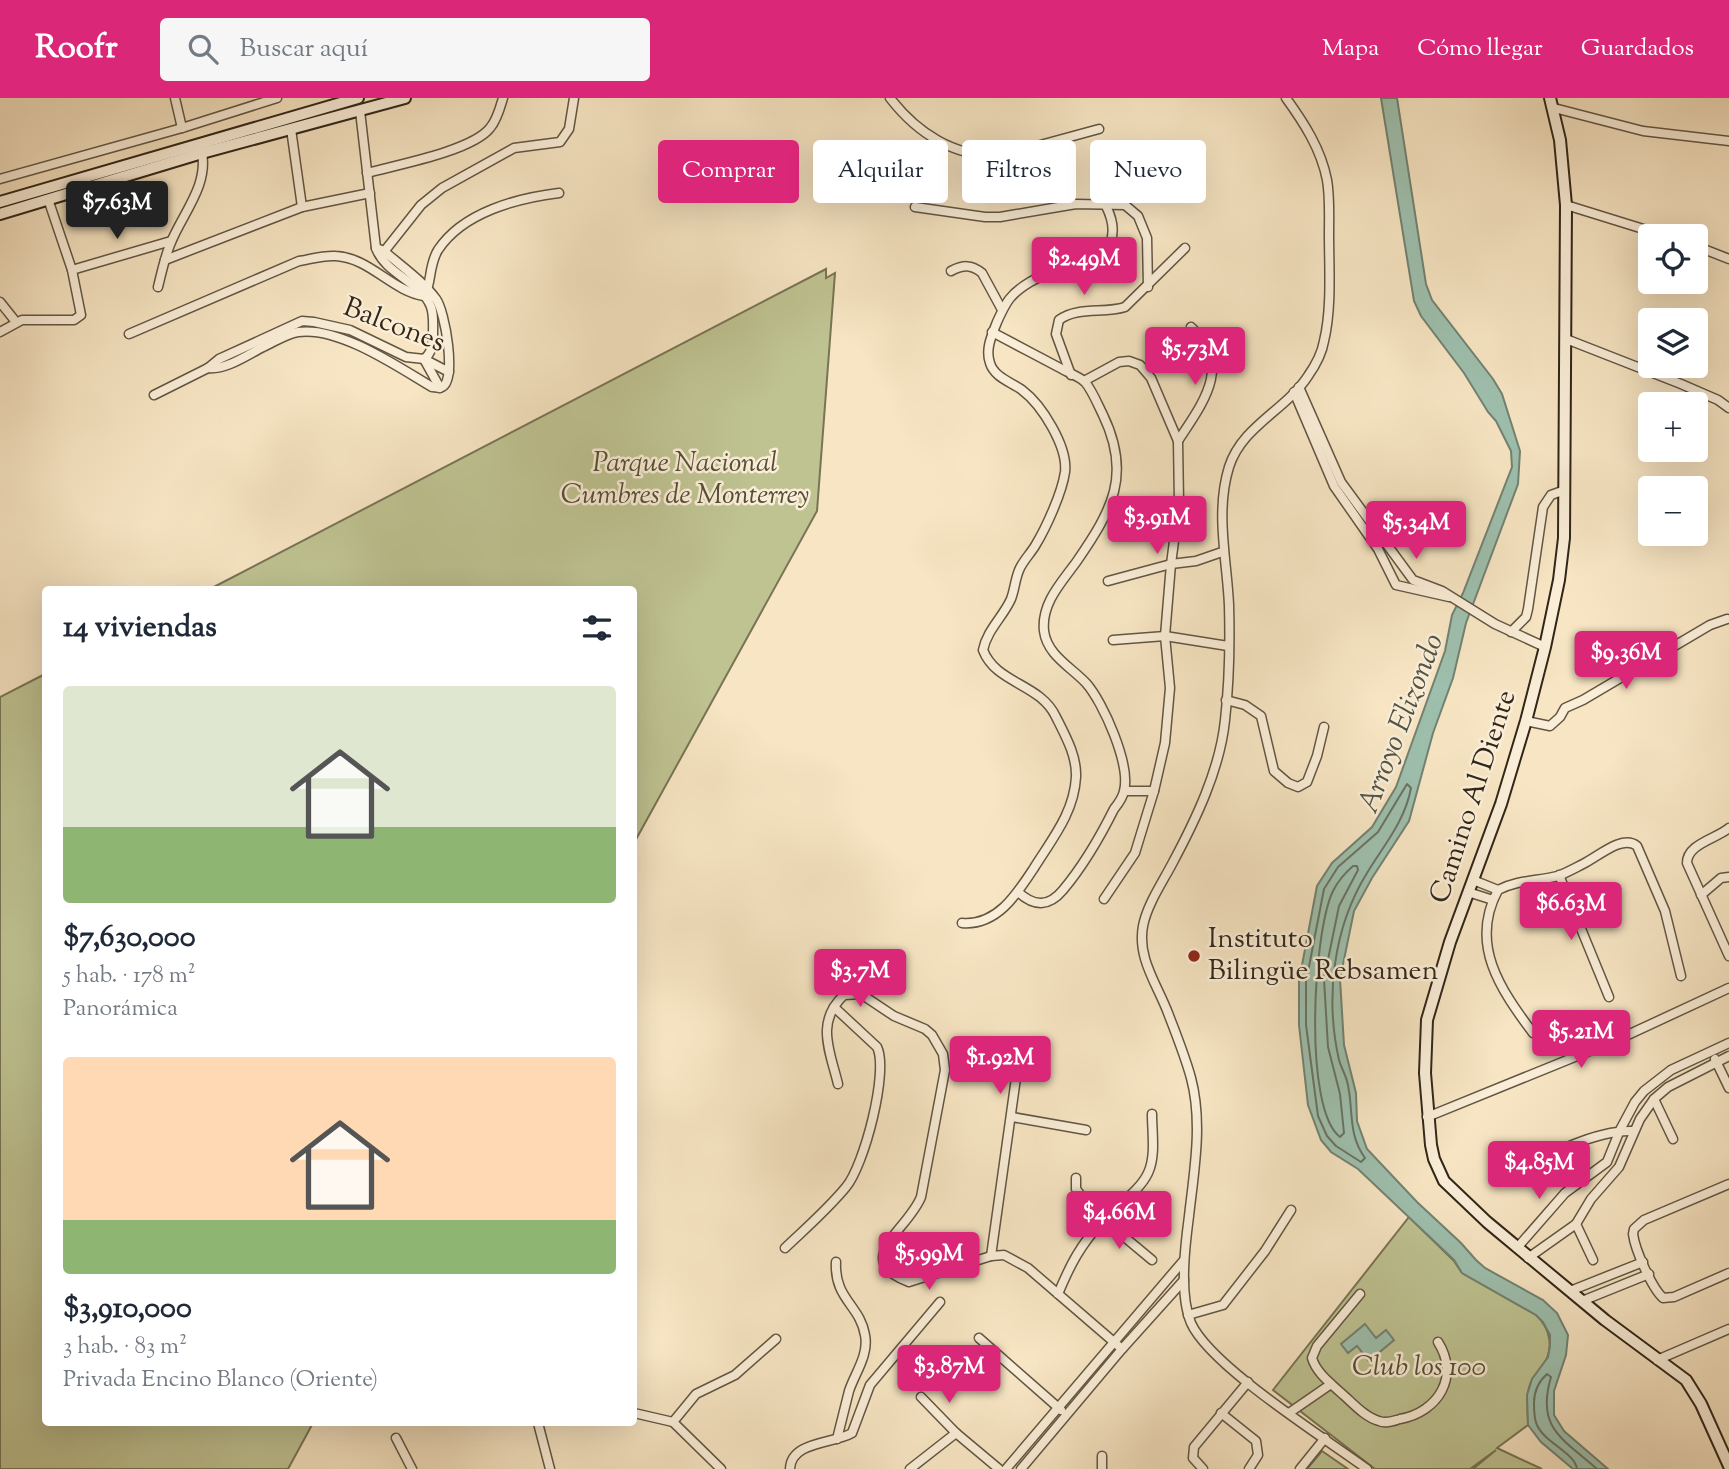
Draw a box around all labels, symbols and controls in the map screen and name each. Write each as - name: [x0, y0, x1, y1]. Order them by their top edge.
- search box: [160, 18, 650, 81]
- text: Roofr: [35, 25, 118, 73]
- icon: search: [184, 30, 222, 68]
- text: Buscar aquí: [240, 31, 368, 68]
- text: Mapa: [1322, 32, 1379, 66]
- text: Cómo llegar: [1417, 32, 1543, 66]
- text: Guardados: [1581, 32, 1694, 66]
- chip: Comprar: [658, 140, 799, 203]
- chip: Alquilar: [813, 140, 948, 203]
- chip: Filtros: [962, 140, 1076, 203]
- chip: Nuevo: [1090, 140, 1206, 203]
- pin: $7.63M: [60, 181, 174, 241]
- text: $7.63M: [82, 187, 152, 220]
- map controls: [1638, 224, 1708, 546]
- button: locate: [1638, 224, 1708, 294]
- pin: $2.49M: [1027, 238, 1141, 297]
- text: $2.49M: [1048, 243, 1120, 276]
- street label: Balcones: [337, 288, 451, 364]
- button: layers: [1638, 308, 1708, 378]
- pin: $5.73M: [1138, 328, 1252, 387]
- text: $5.73M: [1161, 333, 1229, 366]
- button: +: [1638, 392, 1708, 462]
- park label: Parque Nacional Cumbres de Monterrey: [561, 444, 809, 516]
- button: −: [1638, 476, 1708, 546]
- pin: $3.91M: [1100, 496, 1214, 556]
- text: $3.91M: [1123, 502, 1191, 535]
- pin: $5.34M: [1359, 502, 1473, 561]
- text: $5.34M: [1382, 507, 1450, 540]
- text: 14 viviendas: [63, 607, 217, 650]
- icon: filters: [578, 609, 616, 647]
- water label: Arroyo Elizondo: [1348, 628, 1456, 820]
- pin: $9.36M: [1569, 632, 1683, 691]
- text: $9.36M: [1591, 637, 1661, 670]
- street label: Camino Al Diente: [1421, 685, 1527, 909]
- icon: home: [277, 731, 403, 857]
- pin: $6.63M: [1514, 882, 1628, 942]
- text: $6.63M: [1536, 888, 1606, 921]
- text: $7,630,000: [63, 917, 196, 960]
- place label: Instituto Bilingüe Rebsamen: [1208, 920, 1438, 992]
- marker: Instituto Bilingüe Rebsamen: [1186, 948, 1202, 964]
- pin: $3.7M: [811, 950, 909, 1009]
- text: $3.7M: [830, 955, 890, 988]
- text: 5 hab. · 178 m²: [63, 960, 196, 993]
- text: Panorámica: [63, 993, 178, 1026]
- pin: $5.21M: [1524, 1010, 1638, 1070]
- text: $5.21M: [1548, 1016, 1614, 1049]
- pin: $1.92M: [943, 1037, 1057, 1096]
- text: $1.92M: [966, 1042, 1034, 1075]
- icon: home: [277, 1102, 403, 1228]
- pin: $4.85M: [1482, 1142, 1596, 1201]
- text: $4.85M: [1504, 1147, 1574, 1180]
- pin: $4.66M: [1062, 1192, 1176, 1251]
- text: $4.66M: [1082, 1197, 1156, 1230]
- pin: $5.99M: [872, 1232, 986, 1292]
- text: $5.99M: [895, 1238, 963, 1271]
- text: $3,910,000: [63, 1288, 192, 1331]
- text: 3 hab. · 83 m²: [63, 1331, 187, 1364]
- pin: $3.87M: [892, 1346, 1006, 1405]
- park label: Club los 100: [1352, 1348, 1486, 1388]
- text: $3.87M: [913, 1351, 985, 1384]
- text: Privada Encino Blanco (Oriente): [63, 1364, 378, 1397]

